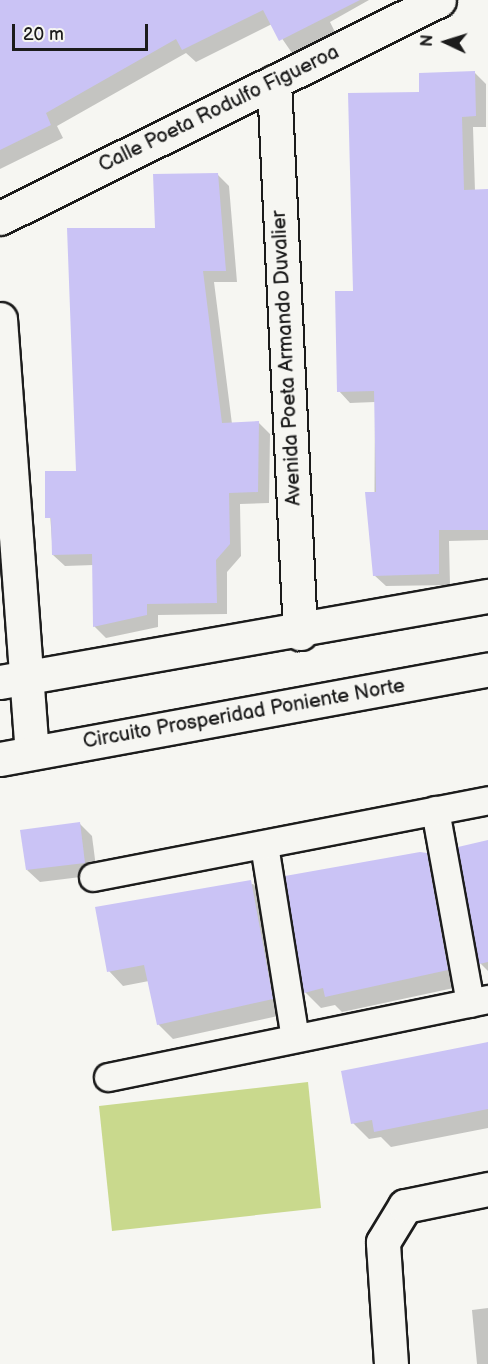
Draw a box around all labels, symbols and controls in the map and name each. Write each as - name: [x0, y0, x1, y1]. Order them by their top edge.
- scale bar: [15, 12, 152, 50]
- north arrow: [416, 12, 476, 72]
- text: 20 m: [23, 24, 64, 45]
- text: N: [418, 34, 437, 47]
- street label: Calle Poeta Rodulfo Figueroa: [95, 40, 343, 178]
- street label: Avenida Poeta Armando Duvalier: [267, 210, 307, 506]
- street label: Circuito Prosperidad Poniente Norte: [81, 674, 407, 754]

